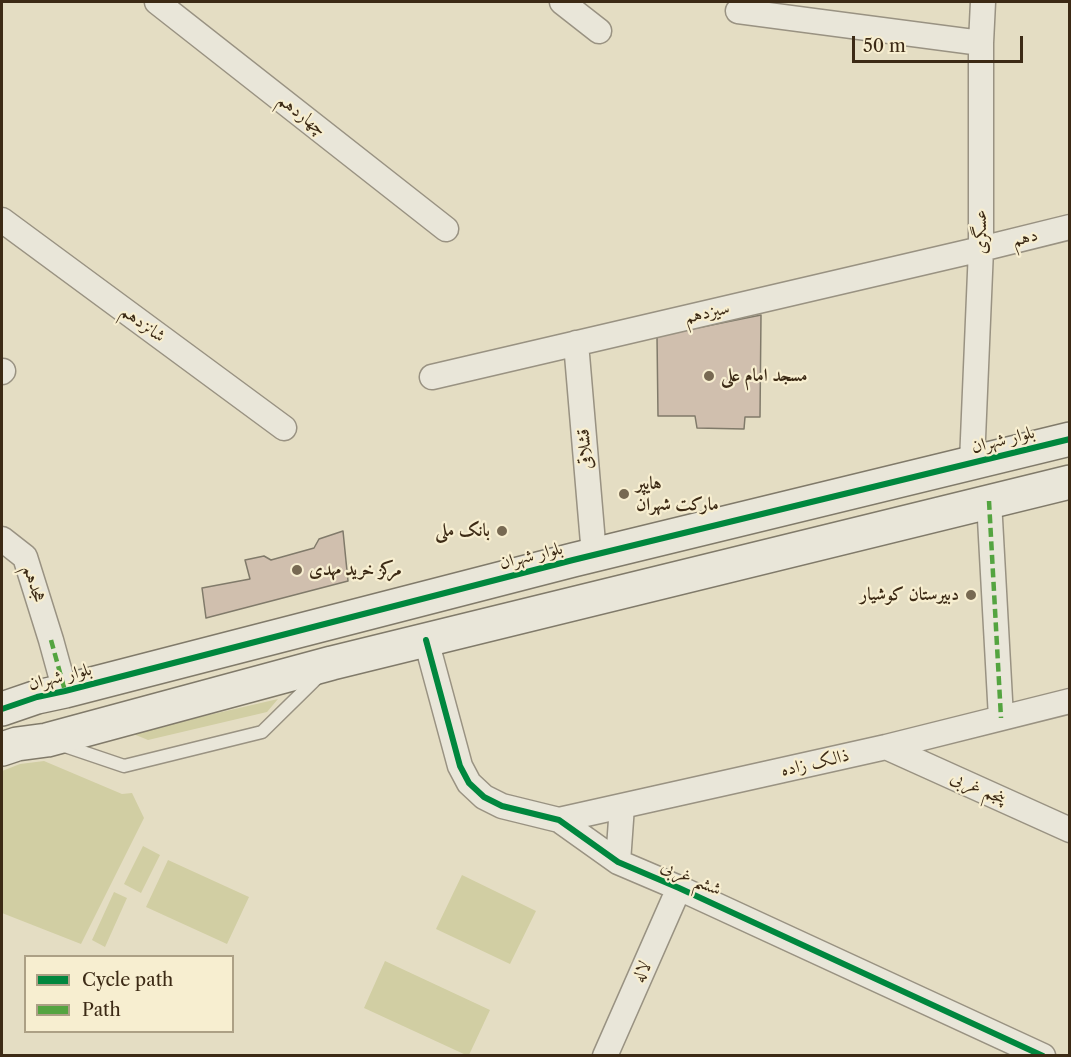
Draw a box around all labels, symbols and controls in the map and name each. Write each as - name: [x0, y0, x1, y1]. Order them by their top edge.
- scale bar: [855, 24, 1026, 62]
- text: 50 m: [863, 35, 906, 57]
- street label: چهاردهم: [273, 89, 331, 141]
- street label: عسگری: [970, 210, 992, 254]
- street label: دهم: [1010, 224, 1040, 252]
- street label: سیزدهم: [682, 297, 732, 329]
- street label: شانزدهم: [117, 301, 169, 347]
- place label: مسجد امام علی: [721, 365, 807, 387]
- marker: مسجد امام علی: [702, 369, 716, 383]
- street label: بلوار شهران: [969, 422, 1037, 458]
- street label: قشلاقی: [572, 428, 598, 470]
- place label: هایپر مارکت شهران: [636, 473, 719, 516]
- marker: هایپر مارکت شهران: [617, 487, 631, 501]
- place label: بانک ملی: [435, 520, 490, 542]
- marker: بانک ملی: [495, 524, 509, 538]
- street label: بلوار شهران: [497, 538, 565, 574]
- place label: مرکز خرید مهدی: [309, 559, 402, 581]
- street label: هجدهم: [18, 563, 50, 605]
- marker: مرکز خرید مهدی: [290, 563, 304, 577]
- place label: دبیرستان کوشیار: [860, 584, 959, 606]
- marker: دبیرستان کوشیار: [964, 588, 978, 602]
- street label: بلوار شهران: [26, 659, 94, 695]
- street label: ذالک زاده: [779, 745, 851, 781]
- street label: پنجم غربی: [947, 766, 1009, 810]
- street label: ششم غربی: [657, 855, 725, 901]
- legend: [24, 955, 234, 1033]
- street label: لاله: [628, 958, 656, 986]
- text: Cycle path: [82, 969, 173, 991]
- text: Path: [82, 999, 121, 1021]

